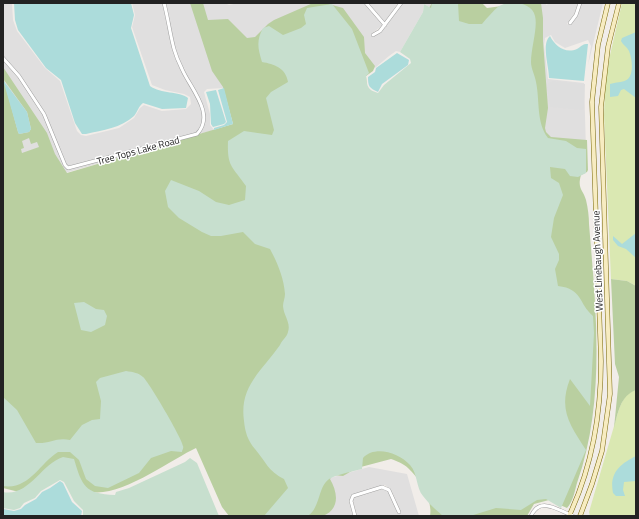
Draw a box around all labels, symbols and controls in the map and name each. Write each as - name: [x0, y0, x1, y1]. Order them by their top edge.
- street label: Tree Tops Lake Road: [95, 132, 181, 169]
- street label: West Linebaugh Avenue: [588, 210, 607, 312]

